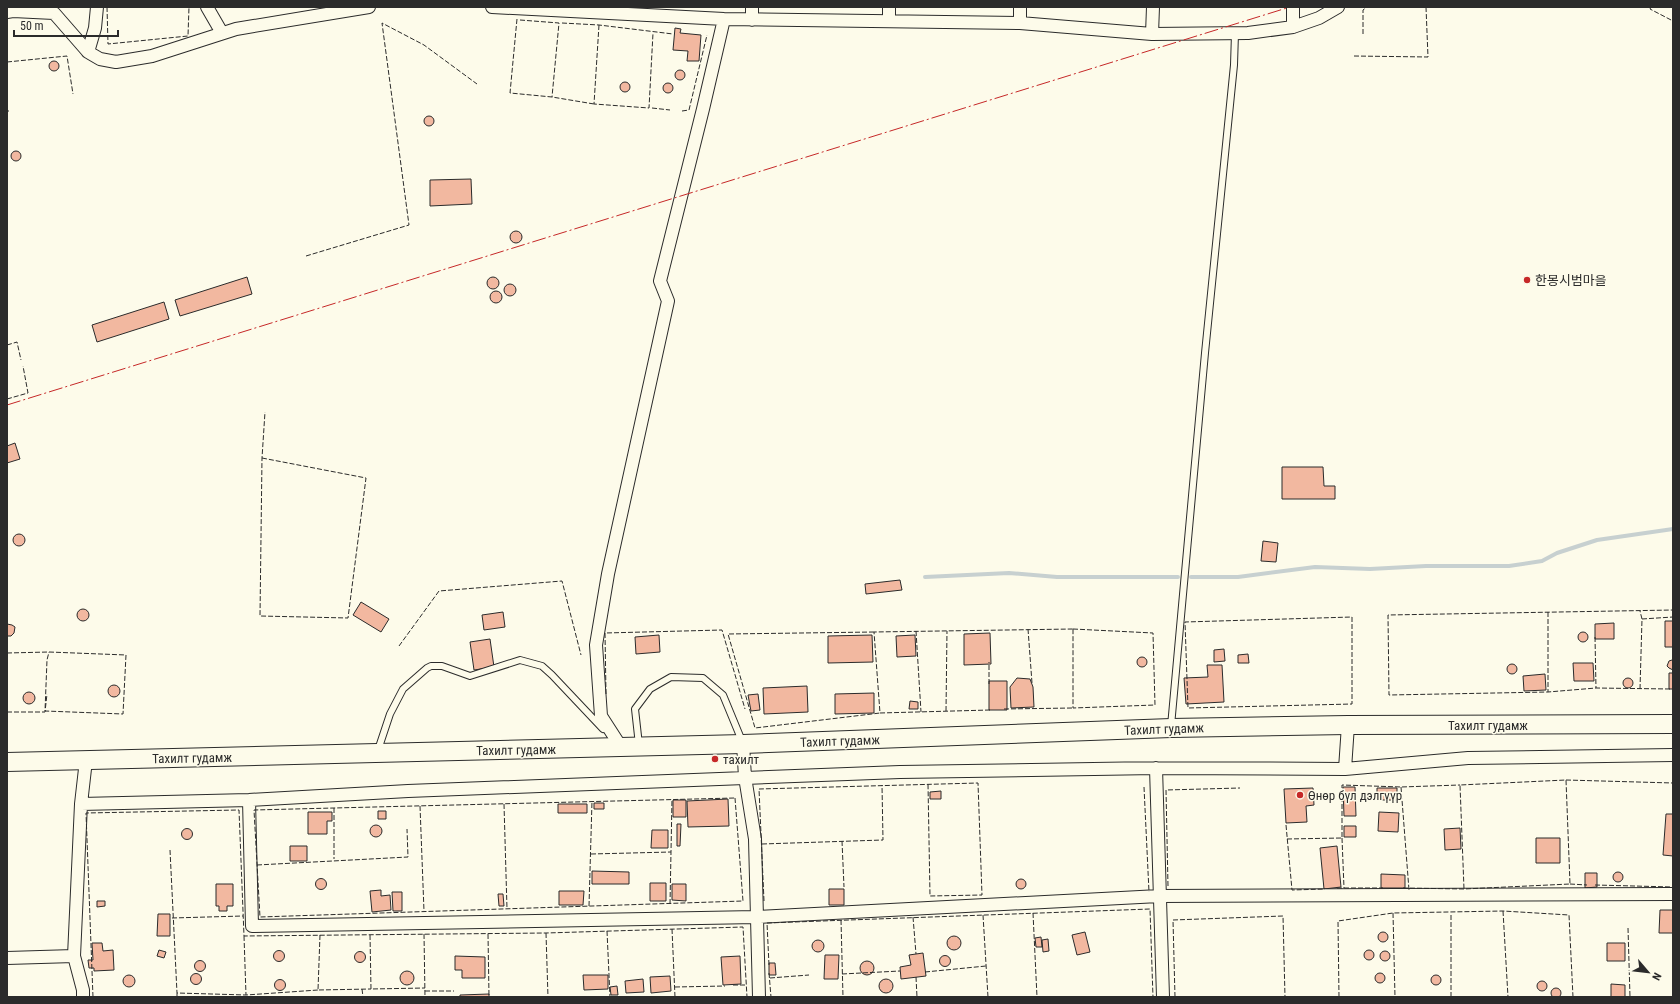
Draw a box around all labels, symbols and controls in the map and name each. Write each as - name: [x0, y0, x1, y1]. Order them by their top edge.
- scale bar: [14, 12, 118, 38]
- text: 50 m: [20, 19, 44, 33]
- place label: 한몽시범마을: [1535, 273, 1607, 288]
- marker: 한몽시범마을: [1522, 275, 1532, 285]
- street label: Тахилт гудамж: [1448, 718, 1528, 733]
- street label: Тахилт гудамж: [1124, 720, 1205, 738]
- street label: Тахилт гудамж: [800, 732, 881, 750]
- street label: Тахилт гудамж: [476, 742, 556, 758]
- street label: Тахилт гудамж: [152, 750, 232, 766]
- place label: тахилт: [723, 752, 760, 767]
- marker: тахилт: [710, 754, 720, 764]
- place label: Өнөр бүл дэлгүүр: [1308, 788, 1402, 803]
- marker: Өнөр бүл дэлгүүр: [1295, 790, 1305, 800]
- north arrow: [1628, 952, 1668, 992]
- text: N: [1649, 970, 1664, 983]

